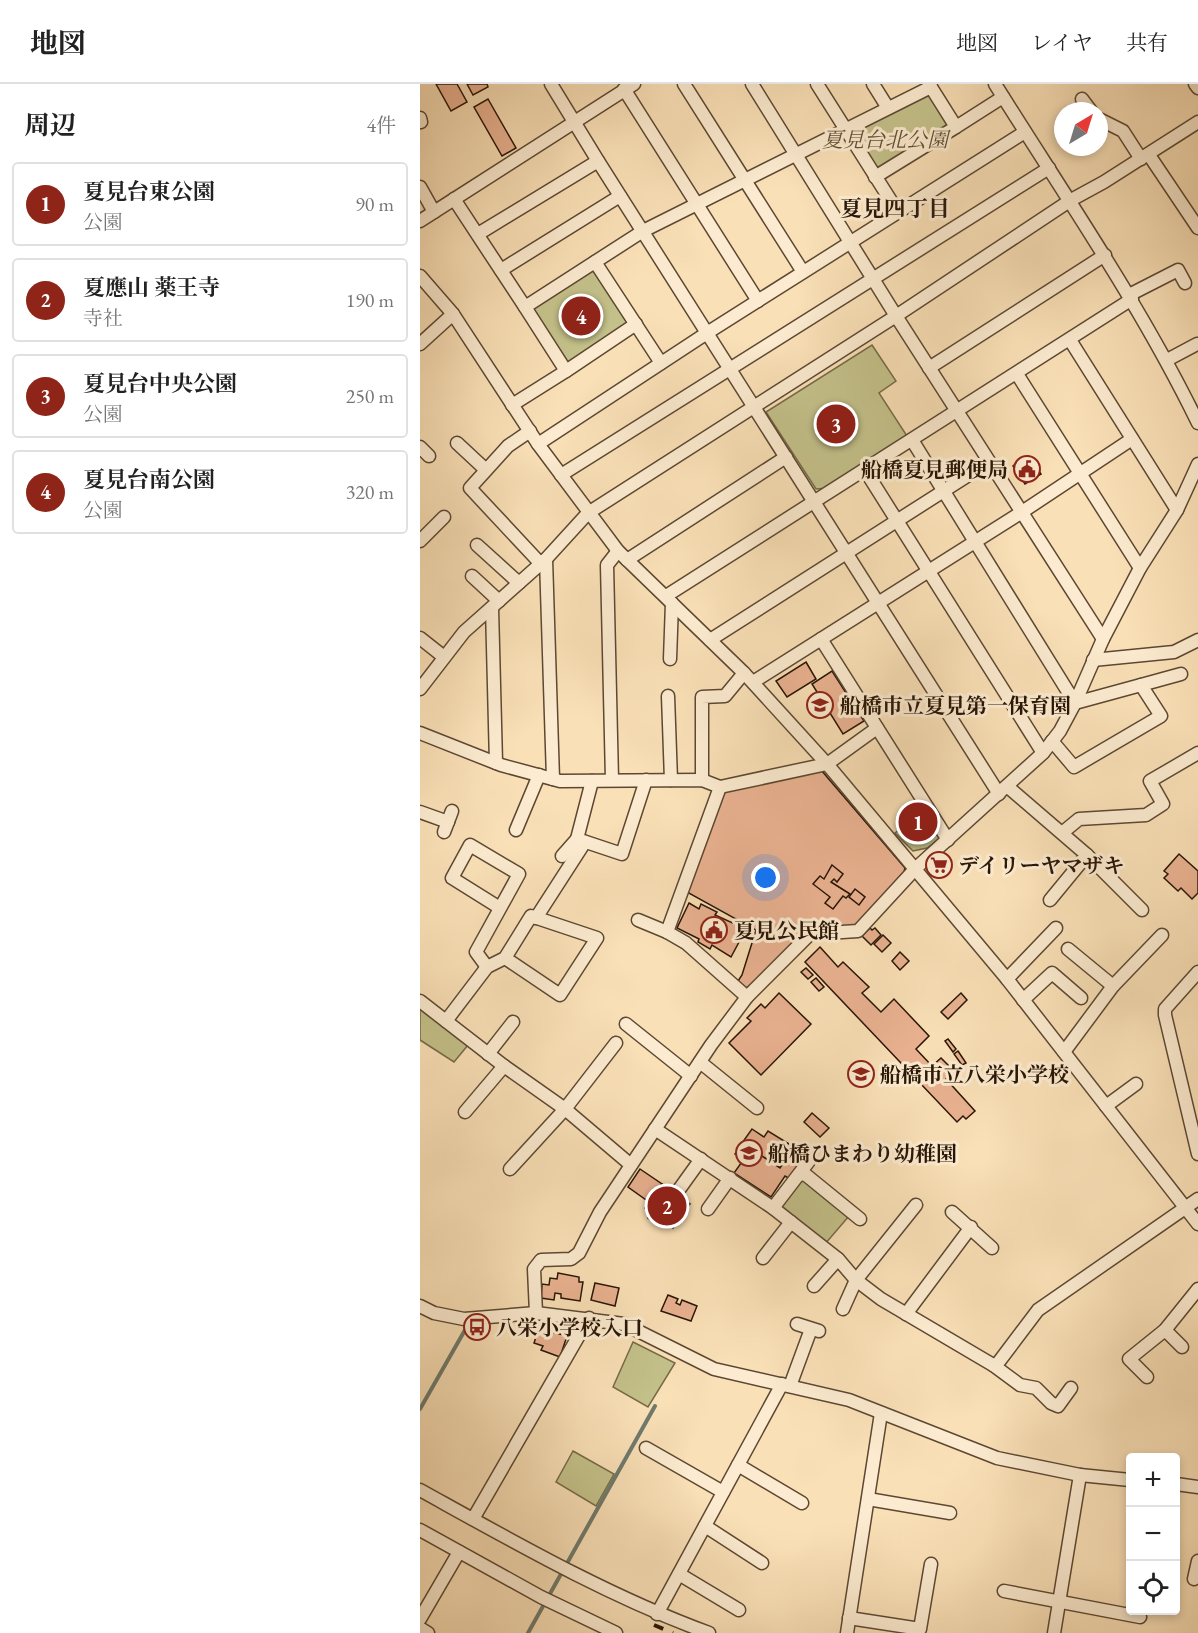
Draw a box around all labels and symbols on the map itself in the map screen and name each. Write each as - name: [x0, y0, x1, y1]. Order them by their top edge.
- north arrow: [1054, 102, 1108, 156]
- park label: 夏見台北公園: [822, 126, 951, 153]
- district label: 夏見四丁目: [840, 194, 950, 223]
- pin: 4: [562, 294, 600, 338]
- pin: 3: [816, 402, 856, 446]
- public building icon: 船橋夏見郵便局: [1012, 454, 1042, 484]
- place label: 船橋夏見郵便局: [861, 456, 1008, 483]
- school or university icon: 船橋市立夏見第一保育園: [805, 690, 835, 720]
- place label: 船橋市立夏見第一保育園: [840, 692, 1071, 719]
- pin: 1: [898, 800, 938, 844]
- supermarket icon: デイリーヤマザキ: [924, 850, 954, 880]
- place label: デイリーヤマザキ: [958, 852, 1125, 879]
- your location: [751, 863, 780, 892]
- public building icon: 夏見公民館: [699, 915, 729, 945]
- place label: 夏見公民館: [734, 917, 839, 944]
- school or university icon: 船橋市立八栄小学校: [846, 1059, 876, 1089]
- place label: 船橋市立八栄小学校: [880, 1061, 1069, 1088]
- school or university icon: 船橋ひまわり幼稚園: [734, 1138, 764, 1168]
- place label: 船橋ひまわり幼稚園: [768, 1140, 957, 1167]
- pin: 2: [648, 1184, 686, 1228]
- bus stop icon: 八栄小学校入口: [462, 1312, 492, 1342]
- place label: 八栄小学校入口: [496, 1314, 643, 1341]

